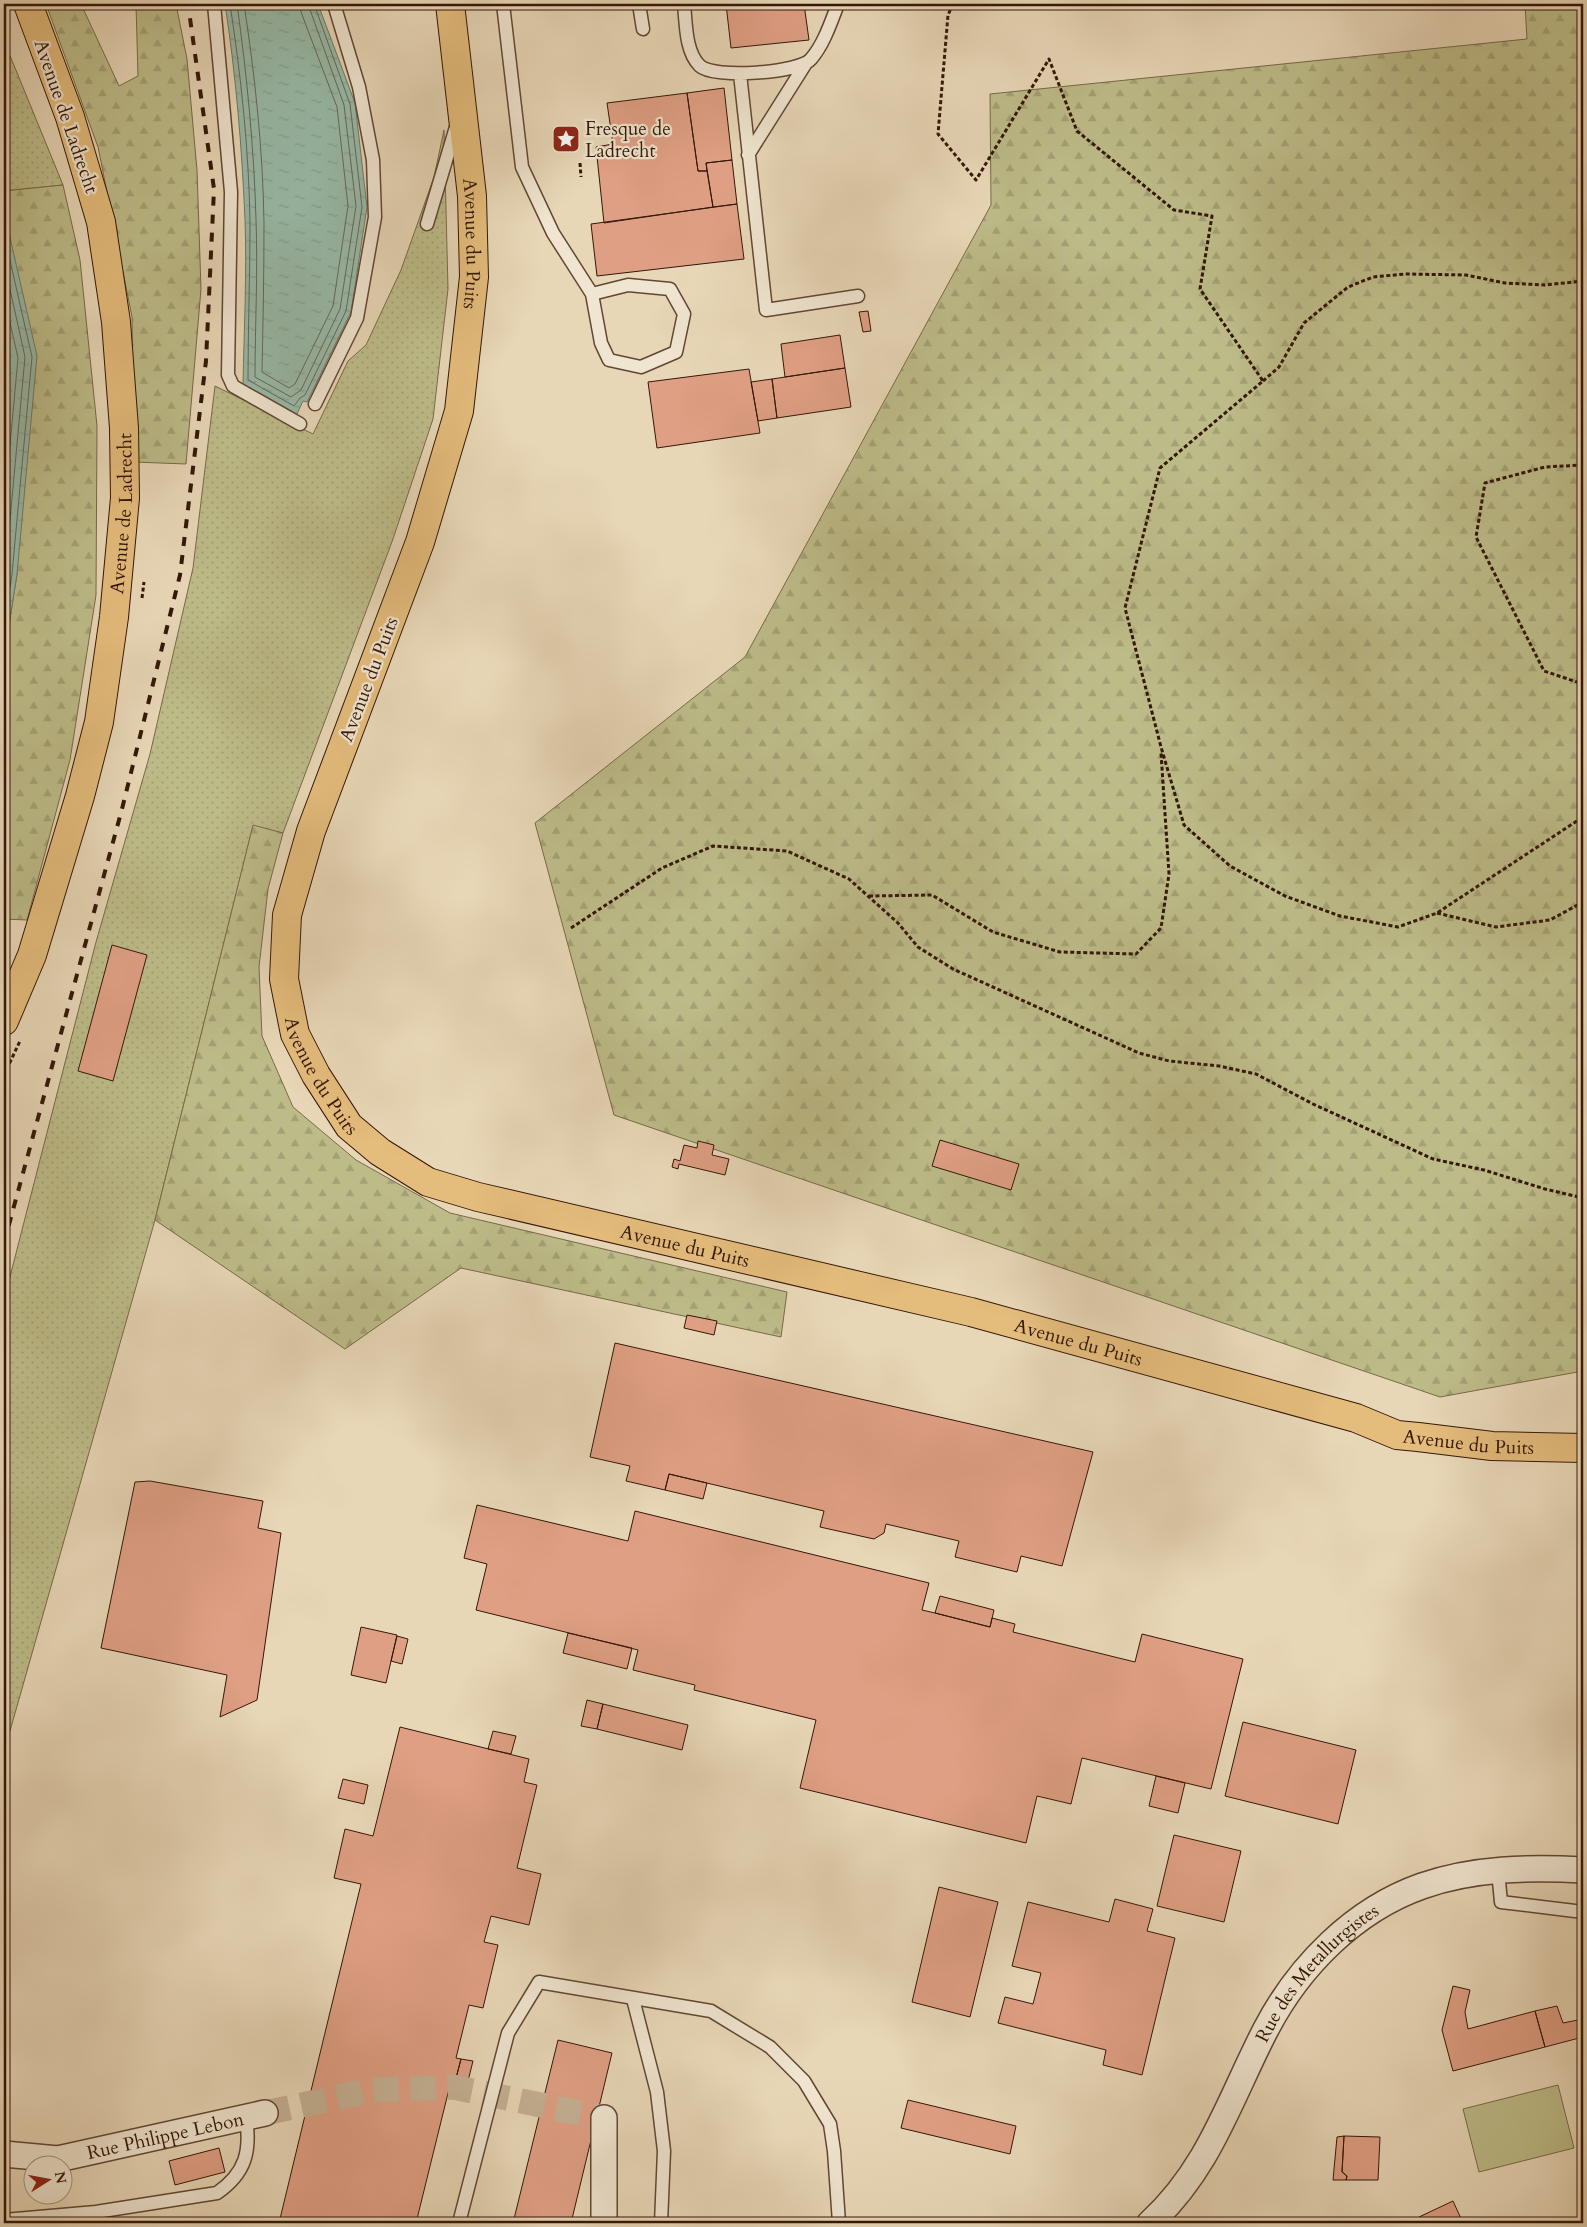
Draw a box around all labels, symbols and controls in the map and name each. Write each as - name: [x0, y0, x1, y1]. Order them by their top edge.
- street label: Avenue de Ladrecht: [28, 36, 105, 197]
- place label: Fresque de Ladrecht: [585, 116, 671, 164]
- place icon: Fresque de Ladrecht: [551, 124, 581, 154]
- street label: Avenue du Puits: [456, 177, 486, 311]
- street label: Avenue de Ladrecht: [104, 433, 139, 595]
- street label: Avenue du Puits: [333, 613, 405, 746]
- street label: Avenue du Puits: [278, 1015, 363, 1142]
- street label: Avenue du Puits: [618, 1219, 752, 1274]
- street label: Avenue du Puits: [1011, 1313, 1145, 1373]
- street label: Avenue du Puits: [1401, 1424, 1534, 1461]
- street label: Rue des Metallurgistes: [1249, 1898, 1384, 2047]
- street label: Rue Philippe Lebon: [84, 2106, 246, 2166]
- north arrow: [22, 2154, 72, 2204]
- text: N: [50, 2170, 71, 2185]

